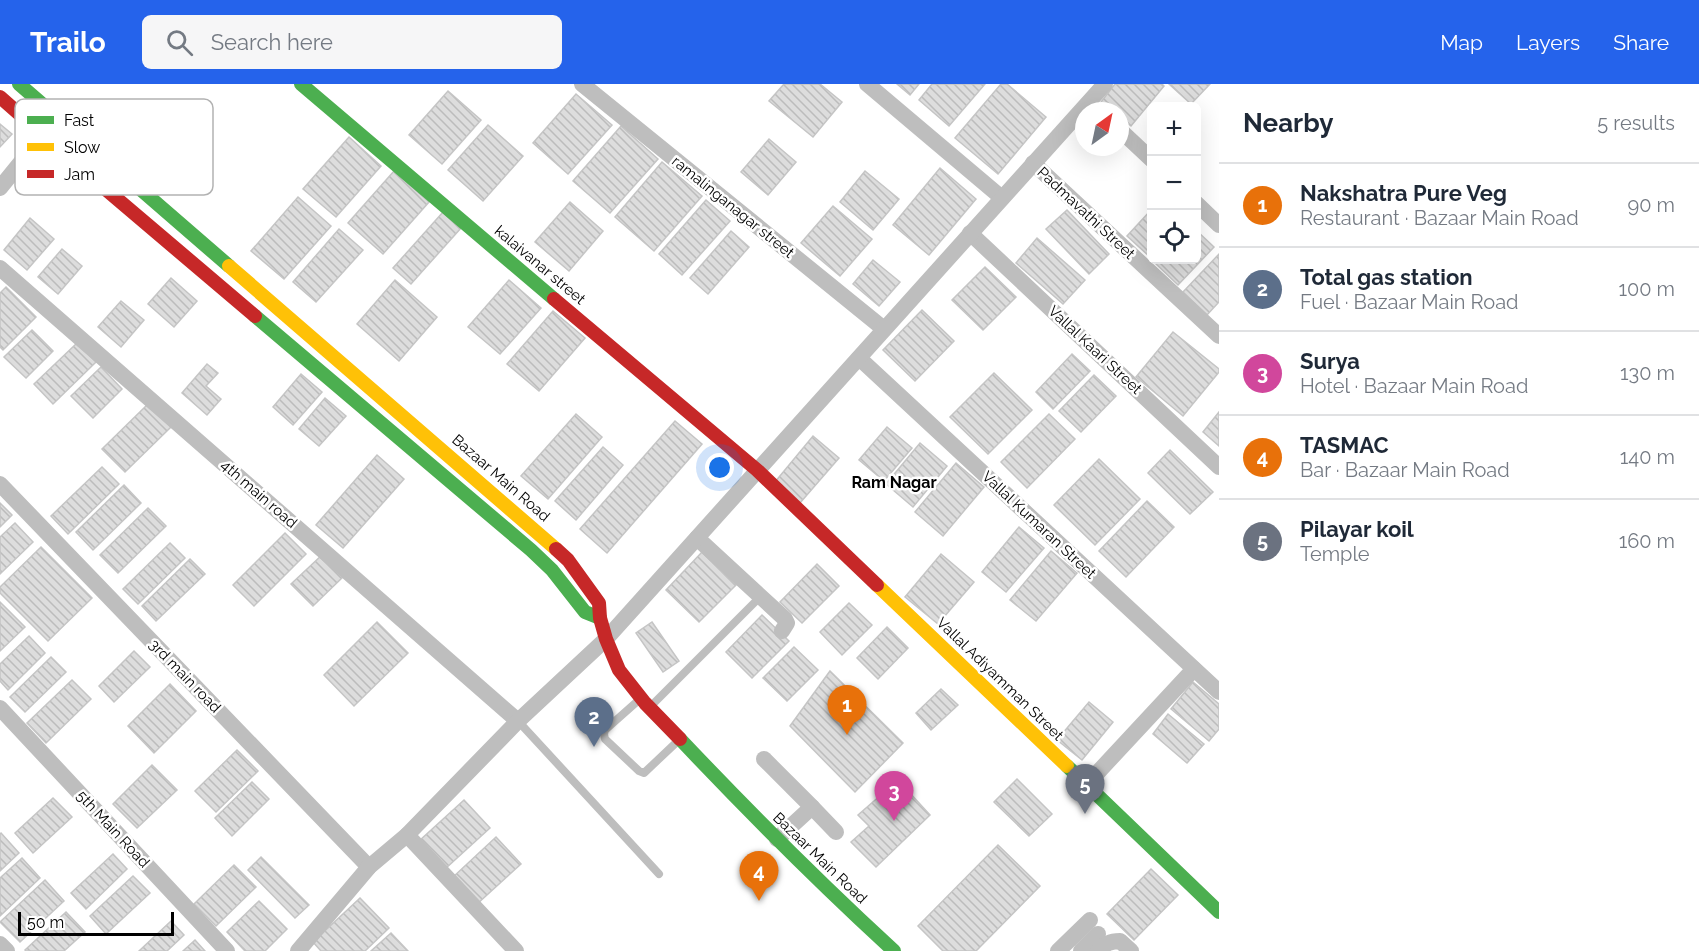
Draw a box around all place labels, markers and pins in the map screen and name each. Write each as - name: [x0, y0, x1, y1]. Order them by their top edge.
- pin: 1: [828, 686, 866, 735]
- pin: 2: [574, 698, 614, 747]
- pin: 5: [1066, 764, 1104, 814]
- pin: 3: [874, 772, 914, 821]
- pin: 4: [740, 852, 778, 901]

